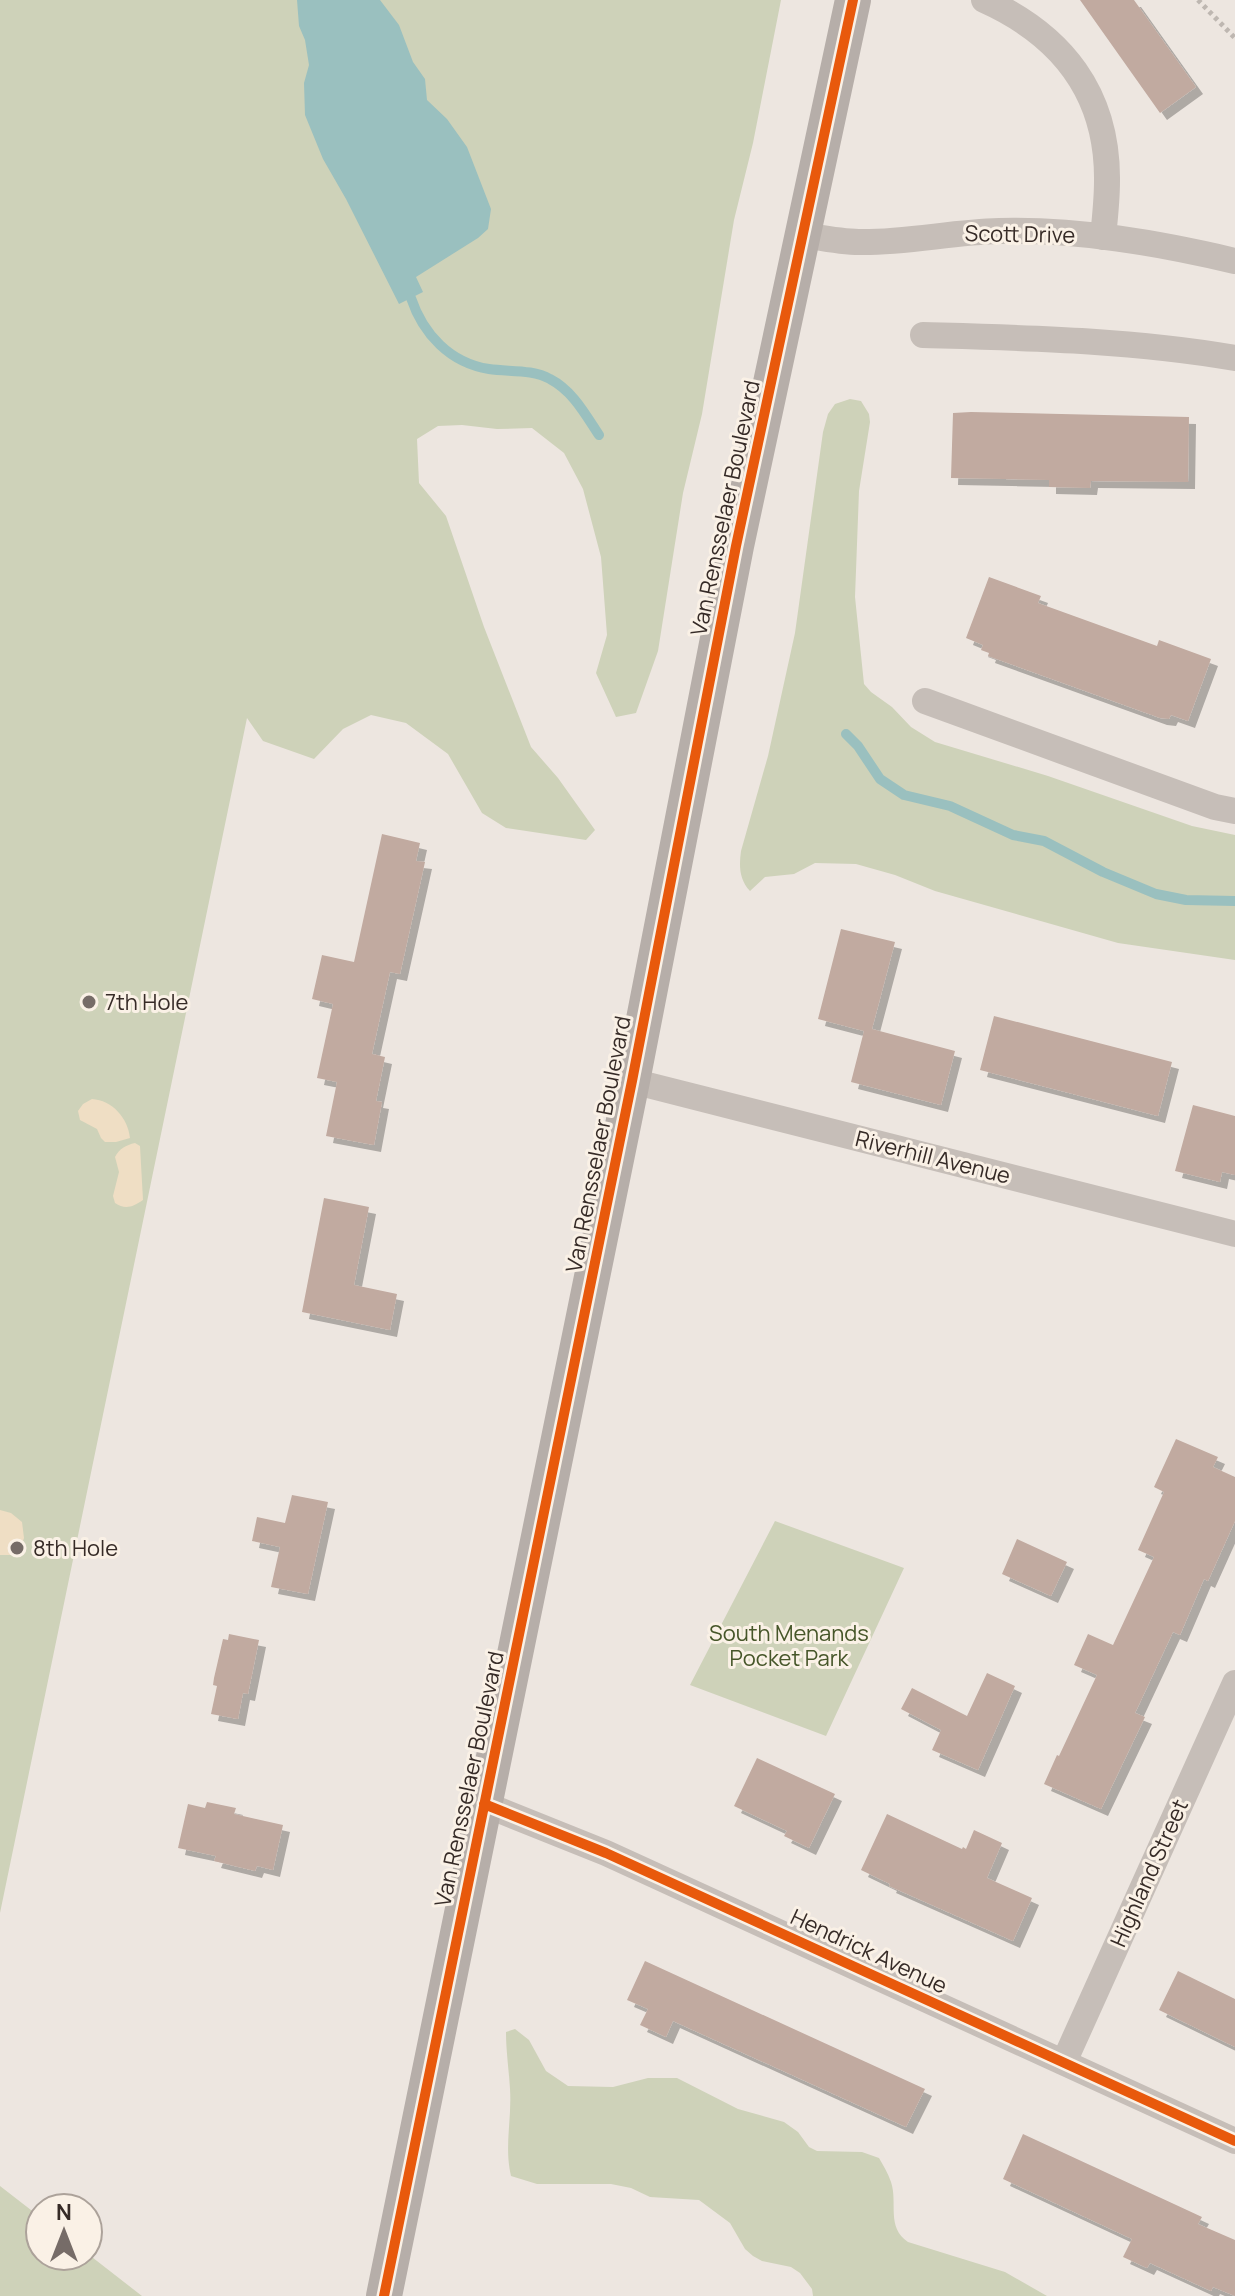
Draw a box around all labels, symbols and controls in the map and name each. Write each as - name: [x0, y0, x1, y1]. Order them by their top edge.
- street label: Scott Drive: [964, 218, 1076, 250]
- street label: Van Rensselaer Boulevard: [683, 377, 767, 639]
- place label: 7th Hole: [105, 987, 189, 1017]
- marker: 7th Hole: [80, 993, 98, 1011]
- street label: Van Rensselaer Boulevard: [558, 1013, 638, 1275]
- street label: Riverhill Avenue: [852, 1123, 1014, 1191]
- place label: 8th Hole: [33, 1533, 118, 1563]
- marker: 8th Hole: [8, 1539, 26, 1557]
- park label: South Menands Pocket Park: [709, 1618, 869, 1673]
- street label: Van Rensselaer Boulevard: [427, 1648, 511, 1910]
- street label: Highland Street: [1103, 1794, 1195, 1952]
- street label: Hendrick Avenue: [786, 1902, 952, 2000]
- north arrow: [24, 2192, 104, 2272]
- text: N: [56, 2197, 72, 2227]

